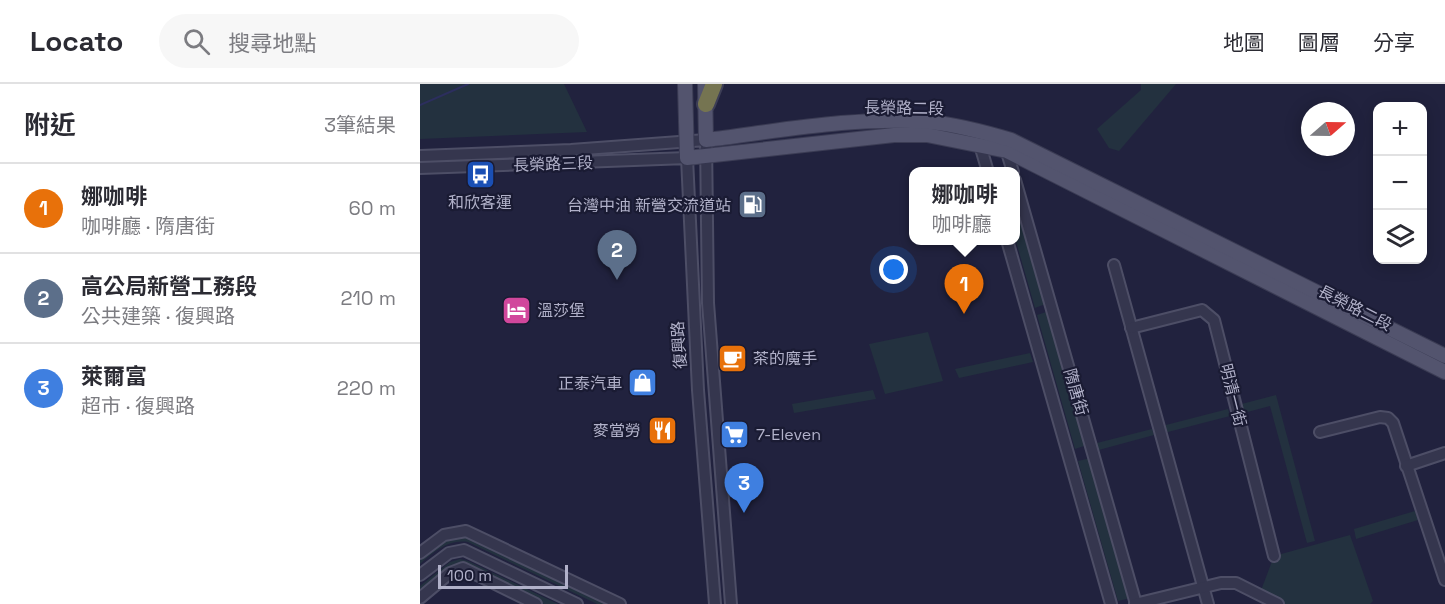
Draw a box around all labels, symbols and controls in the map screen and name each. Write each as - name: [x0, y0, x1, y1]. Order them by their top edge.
- search box: [159, 14, 579, 68]
- text: Locato: [30, 23, 123, 59]
- icon: search: [180, 25, 213, 58]
- text: 搜尋地點: [228, 29, 316, 57]
- text: 地圖: [1223, 29, 1265, 56]
- text: 圖層: [1298, 29, 1340, 56]
- text: 分享: [1373, 29, 1415, 56]
- street label: 長榮路二段: [864, 97, 944, 119]
- north arrow: [1301, 102, 1355, 156]
- map controls: [1373, 102, 1427, 264]
- button: +: [1373, 102, 1427, 156]
- text: 附近: [24, 108, 76, 142]
- text: 3筆結果: [324, 112, 396, 138]
- street label: 長榮路三段: [513, 152, 593, 176]
- button: −: [1373, 156, 1427, 210]
- bus stop icon: 和欣客運: [464, 158, 496, 190]
- popup: [909, 167, 1020, 245]
- text: 娜咖啡: [931, 180, 998, 208]
- text: 娜咖啡: [81, 182, 147, 210]
- fuel station icon: 台灣中油 新營交流道站: [736, 189, 768, 221]
- place label: 和欣客運: [448, 192, 512, 213]
- text: 1: [39, 195, 48, 221]
- text: 60 m: [349, 195, 396, 221]
- place label: 台灣中油 新營交流道站: [567, 195, 731, 216]
- button: layers: [1373, 210, 1427, 264]
- text: 咖啡廳: [931, 211, 991, 237]
- text: 咖啡廳 · 隋唐街: [81, 213, 215, 239]
- pin: 2: [598, 230, 636, 280]
- your location: [879, 255, 908, 284]
- pin: 1: [944, 264, 984, 314]
- text: 高公局新營工務段: [81, 272, 257, 300]
- street label: 長榮路二段: [1315, 280, 1395, 336]
- text: 2: [38, 285, 49, 311]
- text: 210 m: [340, 285, 396, 311]
- hotel icon: 溫莎堡: [500, 294, 532, 326]
- place label: 溫莎堡: [537, 300, 585, 321]
- text: 公共建築 · 復興路: [81, 303, 235, 329]
- street label: 復興路: [667, 320, 691, 370]
- cafe icon: 茶的魔手: [716, 342, 748, 374]
- place label: 茶的魔手: [753, 348, 817, 369]
- street label: 明清一街: [1215, 361, 1251, 429]
- text: 萊爾富: [81, 362, 147, 390]
- street label: 隋唐街: [1059, 366, 1093, 418]
- shop icon: 正泰汽車: [627, 367, 659, 399]
- place label: 正泰汽車: [558, 373, 622, 394]
- text: 3: [37, 375, 50, 401]
- text: 220 m: [337, 375, 396, 401]
- text: 超市 · 復興路: [81, 393, 195, 419]
- restaurant icon: 麥當勞: [646, 414, 678, 446]
- supermarket icon: 7-Eleven: [719, 418, 751, 450]
- place label: 麥當勞: [593, 420, 641, 441]
- place label: 7-Eleven: [756, 424, 821, 445]
- pin: 3: [724, 464, 764, 513]
- scale bar: [438, 562, 568, 590]
- text: 100 m: [447, 565, 492, 586]

